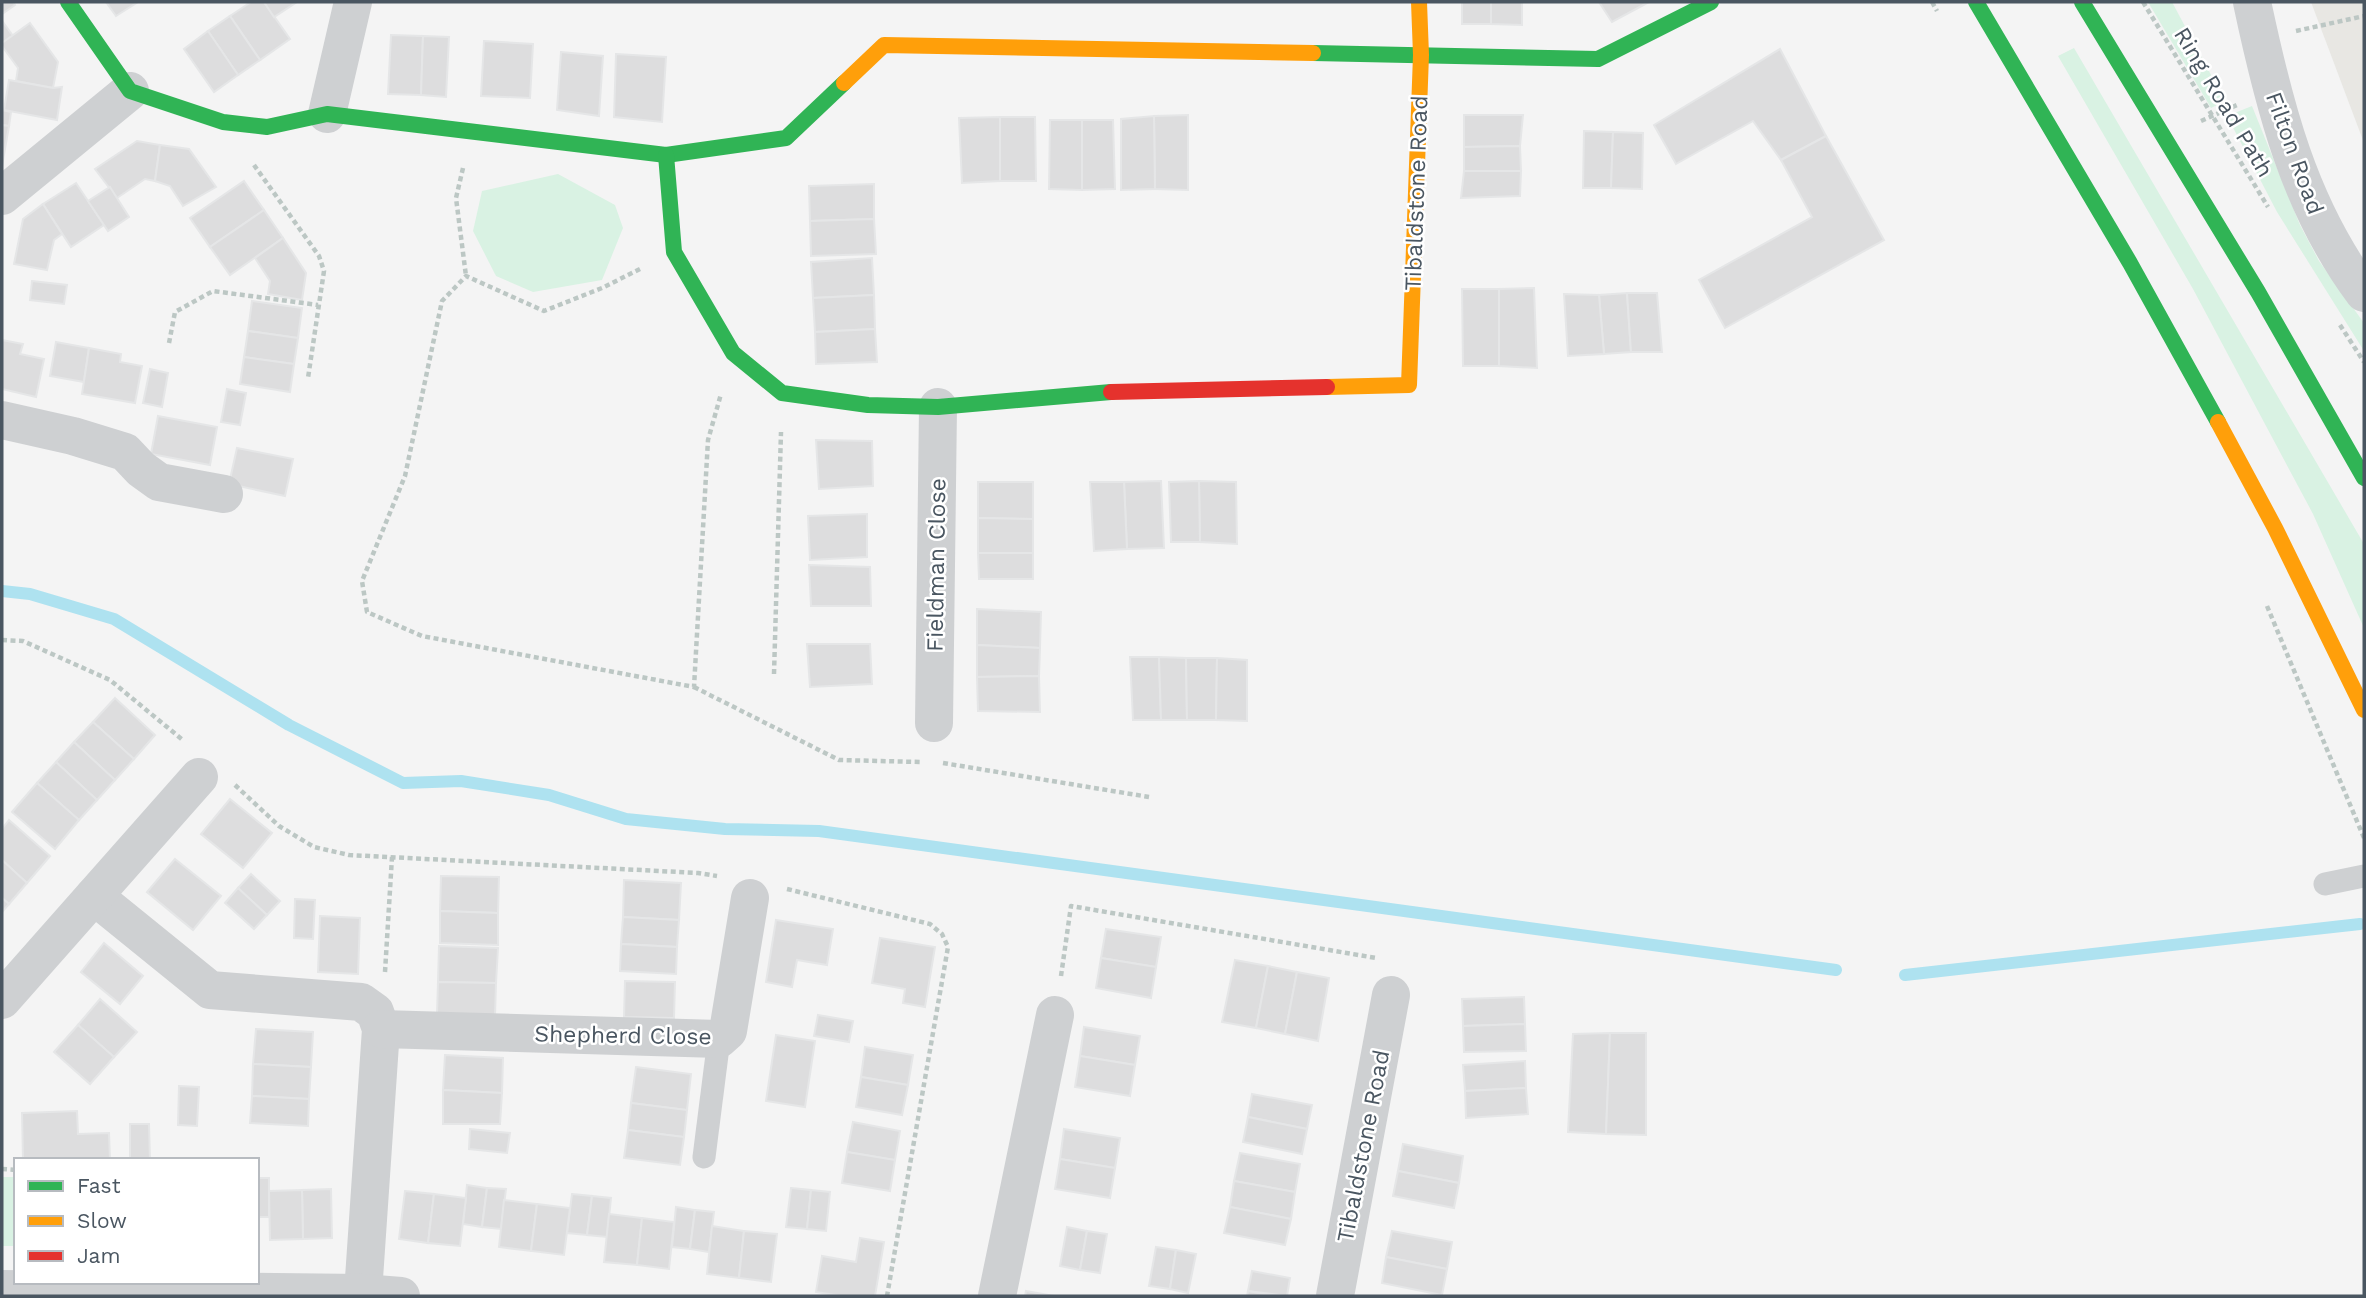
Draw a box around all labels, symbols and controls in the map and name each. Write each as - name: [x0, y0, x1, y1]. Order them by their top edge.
- street label: Ring Road Path: [2168, 22, 2279, 182]
- street label: Filton Road: [2260, 88, 2329, 218]
- street label: Tibaldstone Road: [1400, 95, 1433, 291]
- street label: Fieldman Close: [921, 478, 952, 652]
- street label: Shepherd Close: [534, 1020, 712, 1051]
- street label: Tibaldstone Road: [1332, 1048, 1395, 1245]
- legend: [14, 1158, 259, 1284]
- text: Fast: [77, 1173, 121, 1198]
- text: Slow: [77, 1208, 127, 1233]
- text: Jam: [77, 1243, 120, 1268]

